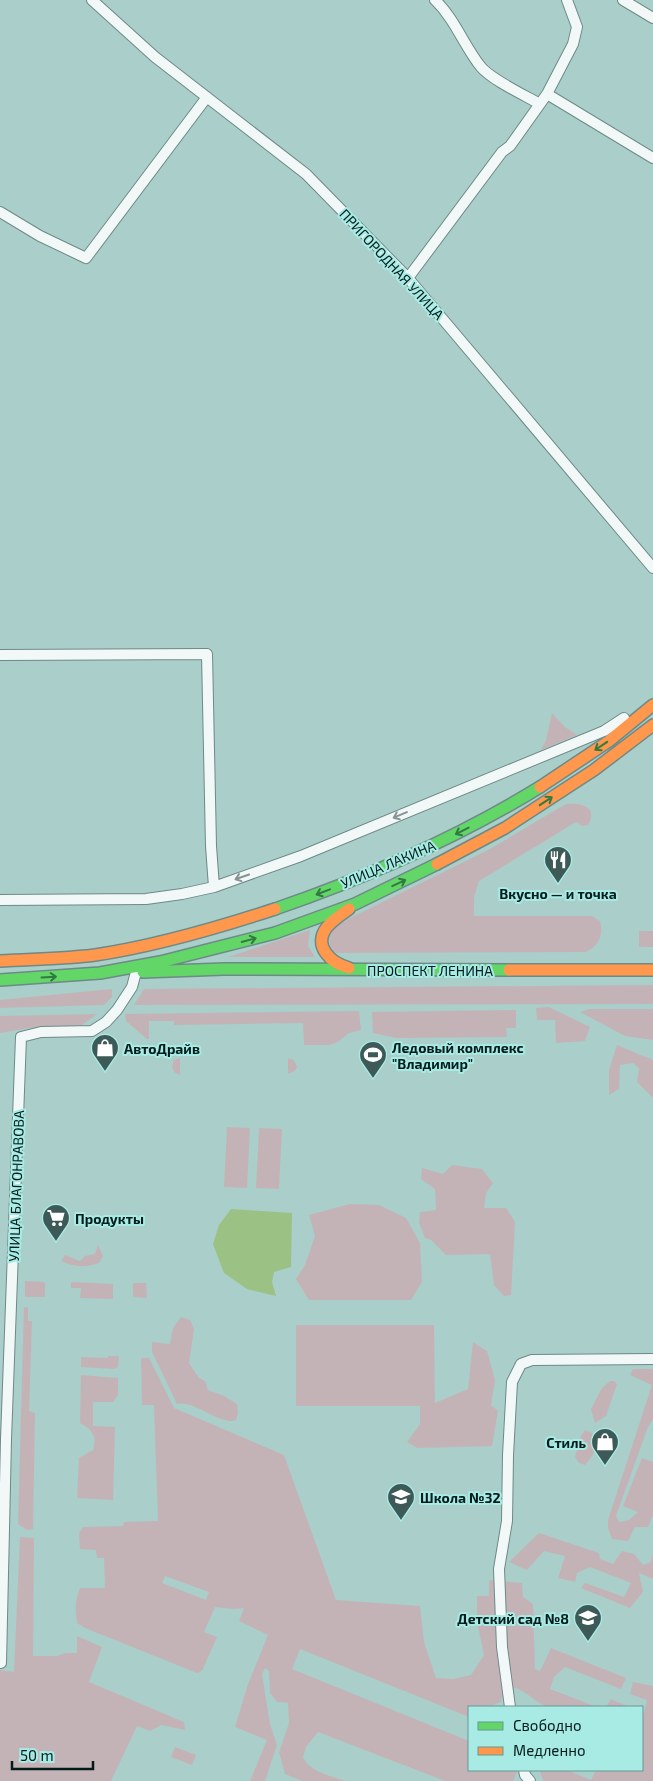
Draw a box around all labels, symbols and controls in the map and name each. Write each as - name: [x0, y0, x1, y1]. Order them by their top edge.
- street label: ПРИГОРОДНАЯ УЛИЦА: [336, 205, 448, 323]
- one-way arrow: [594, 741, 608, 751]
- one-way arrow: [539, 796, 553, 806]
- one-way arrow: [393, 810, 408, 820]
- one-way arrow: [455, 827, 470, 836]
- street label: УЛИЦА ЛАКИНА: [338, 836, 438, 892]
- restaurant icon: Вкусно — и точка: [543, 845, 573, 884]
- one-way arrow: [235, 873, 250, 882]
- one-way arrow: [391, 878, 406, 888]
- place label: Вкусно — и точка: [499, 885, 617, 902]
- one-way arrow: [316, 887, 331, 897]
- one-way arrow: [241, 934, 257, 944]
- street label: ПРОСПЕКТ ЛЕНИНА: [367, 962, 493, 979]
- one-way arrow: [40, 973, 56, 982]
- shop icon: АвтоДрайв: [90, 1033, 120, 1072]
- place label: Ледовый комплекс "Владимир": [392, 1039, 524, 1072]
- place label: АвтоДрайв: [124, 1040, 200, 1057]
- sports icon: Ледовый комплекс "Владимир": [358, 1040, 388, 1079]
- street label: УЛИЦА БЛАГОНРАВОВА: [5, 1110, 27, 1262]
- supermarket icon: Продукты: [41, 1203, 71, 1242]
- place label: Продукты: [75, 1210, 144, 1227]
- shop icon: Стиль: [590, 1427, 620, 1466]
- place label: Стиль: [546, 1434, 586, 1451]
- school or university icon: Школа №32: [386, 1482, 416, 1521]
- place label: Школа №32: [420, 1489, 501, 1506]
- school or university icon: Детский сад №8: [573, 1603, 603, 1642]
- place label: Детский сад №8: [457, 1610, 569, 1627]
- legend: [468, 1706, 643, 1771]
- text: Свободно: [513, 1716, 582, 1734]
- scale bar: [12, 1738, 94, 1770]
- text: Медленно: [513, 1741, 586, 1759]
- text: 50 m: [20, 1746, 54, 1764]

